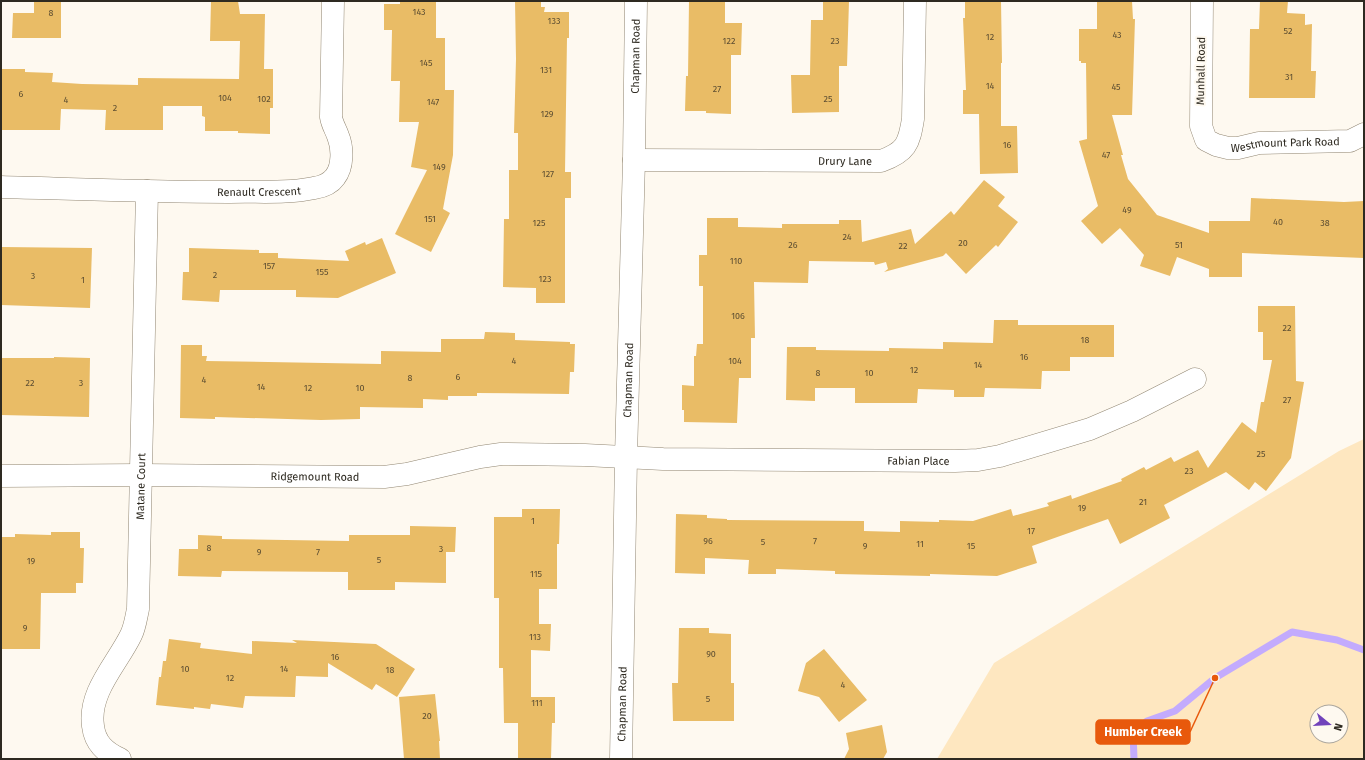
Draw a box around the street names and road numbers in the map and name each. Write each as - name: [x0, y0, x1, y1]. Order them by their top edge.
- street label: Chapman Road: [628, 18, 642, 94]
- street label: Munhall Road: [1194, 37, 1208, 105]
- street label: Westmount Park Road: [1231, 135, 1340, 155]
- street label: Drury Lane: [818, 154, 872, 167]
- street label: Renault Crescent: [217, 184, 302, 199]
- street label: Chapman Road: [621, 342, 636, 418]
- street label: Matane Court: [133, 453, 148, 520]
- street label: Fabian Place: [887, 454, 950, 467]
- street label: Ridgemount Road: [270, 470, 360, 483]
- street label: Chapman Road: [615, 666, 629, 742]

